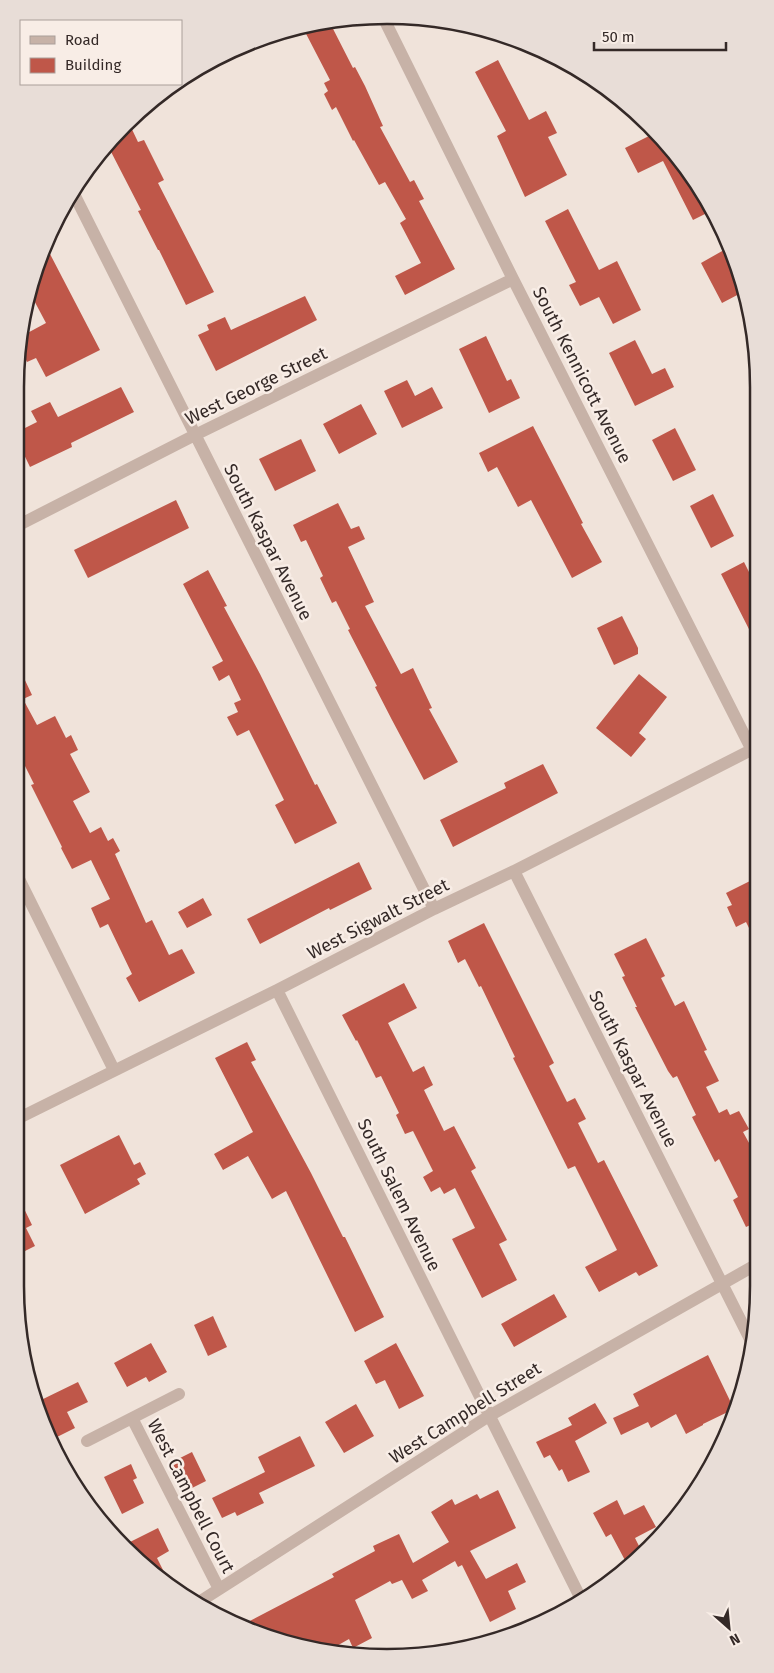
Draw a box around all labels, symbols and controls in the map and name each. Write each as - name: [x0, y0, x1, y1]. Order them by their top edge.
- legend: [20, 20, 182, 85]
- scale bar: [594, 20, 726, 52]
- text: 50 m: [602, 28, 635, 46]
- text: Road: [65, 31, 100, 49]
- text: Building: [65, 56, 121, 74]
- street label: South Kennicott Avenue: [528, 283, 636, 467]
- street label: West George Street: [182, 342, 331, 430]
- street label: South Kaspar Avenue: [219, 460, 317, 624]
- street label: West Sigwalt Street: [303, 874, 453, 964]
- street label: South Kaspar Avenue: [584, 987, 682, 1151]
- street label: South Salem Avenue: [353, 1115, 445, 1275]
- street label: West Campbell Street: [385, 1357, 545, 1469]
- street label: West Campbell Court: [143, 1415, 240, 1577]
- north arrow: [704, 1603, 754, 1653]
- text: N: [727, 1629, 743, 1649]

